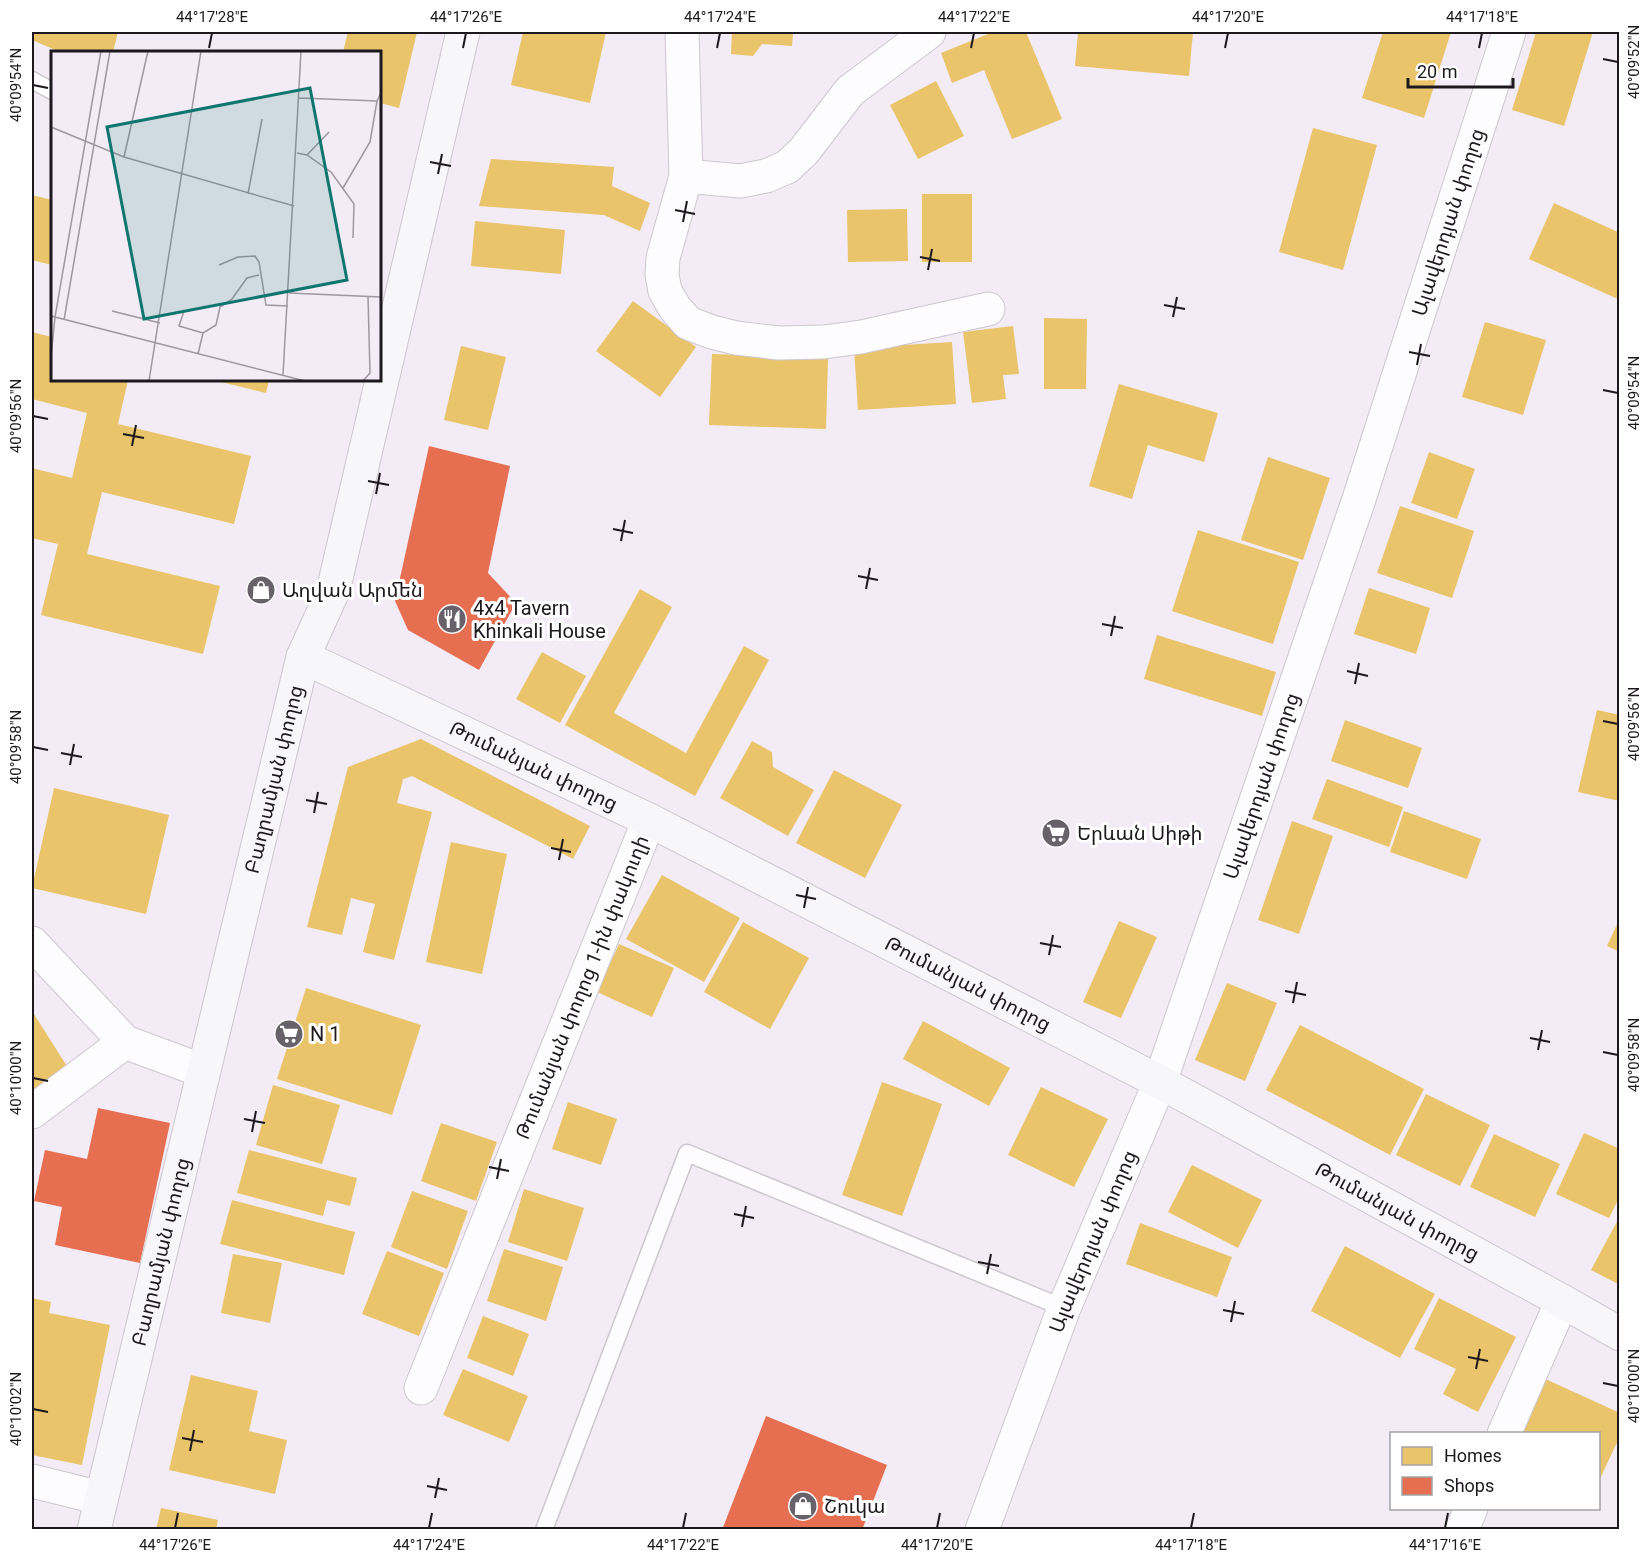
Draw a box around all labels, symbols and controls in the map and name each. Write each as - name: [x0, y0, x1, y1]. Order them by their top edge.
- text: 44°17'28"E: [176, 8, 249, 26]
- text: 44°17'26"E: [430, 8, 503, 26]
- text: 44°17'24"E: [684, 8, 757, 26]
- text: 44°17'22"E: [938, 8, 1011, 26]
- text: 44°17'20"E: [1192, 8, 1265, 26]
- text: 44°17'18"E: [1446, 8, 1519, 26]
- text: 40°09'52"N: [1625, 25, 1643, 99]
- text: 40°09'54"N: [7, 48, 25, 122]
- inset map: [51, 51, 381, 381]
- scale bar: [1408, 51, 1513, 89]
- text: 20 m: [1417, 61, 1457, 82]
- street label: Ալավերդյան փողոց: [1407, 125, 1489, 319]
- text: 40°09'54"N: [1625, 356, 1643, 430]
- text: 40°09'56"N: [7, 379, 25, 453]
- shop icon: Աղվան Արմեն: [245, 574, 277, 606]
- place label: Աղվան Արմեն: [282, 578, 423, 602]
- place label: 4x4 Tavern Khinkali House: [473, 596, 606, 643]
- restaurant icon: 4x4 Tavern Khinkali House: [436, 603, 468, 635]
- street label: Բաղրամյան փողոց: [240, 683, 308, 876]
- text: 40°09'56"N: [1625, 687, 1643, 761]
- street label: Ալավերդյան փողոց: [1218, 689, 1304, 882]
- text: 40°09'58"N: [7, 710, 25, 784]
- street label: Թումանյան փողոց: [446, 716, 622, 816]
- supermarket icon: Երևան Սիթի: [1040, 817, 1072, 849]
- place label: Երևան Սիթի: [1077, 821, 1203, 845]
- street label: Թումանյան փողոց 1-ին փակուղի: [510, 832, 654, 1143]
- street label: Թումանյան փողոց: [881, 931, 1055, 1036]
- supermarket icon: N 1: [273, 1018, 305, 1050]
- text: 40°09'58"N: [1625, 1018, 1643, 1092]
- place label: N 1: [310, 1022, 340, 1046]
- text: 40°10'00"N: [7, 1041, 25, 1115]
- street label: Ալավերդյան փողոց: [1044, 1147, 1142, 1336]
- street label: Բաղրամյան փողոց: [126, 1155, 195, 1348]
- street label: Թումանյան փողոց: [1311, 1157, 1484, 1266]
- text: 40°10'00"N: [1625, 1349, 1643, 1423]
- text: 40°10'02"N: [7, 1372, 25, 1446]
- legend: [1390, 1432, 1600, 1510]
- text: Homes: [1444, 1445, 1502, 1466]
- text: Shops: [1444, 1475, 1494, 1496]
- shop icon: Շուկա: [787, 1490, 819, 1522]
- place label: Շուկա: [824, 1494, 886, 1518]
- text: 44°17'26"E: [139, 1536, 212, 1554]
- text: 44°17'24"E: [393, 1536, 466, 1554]
- text: 44°17'22"E: [647, 1536, 720, 1554]
- text: 44°17'20"E: [901, 1536, 974, 1554]
- text: 44°17'18"E: [1155, 1536, 1228, 1554]
- text: 44°17'16"E: [1409, 1536, 1482, 1554]

